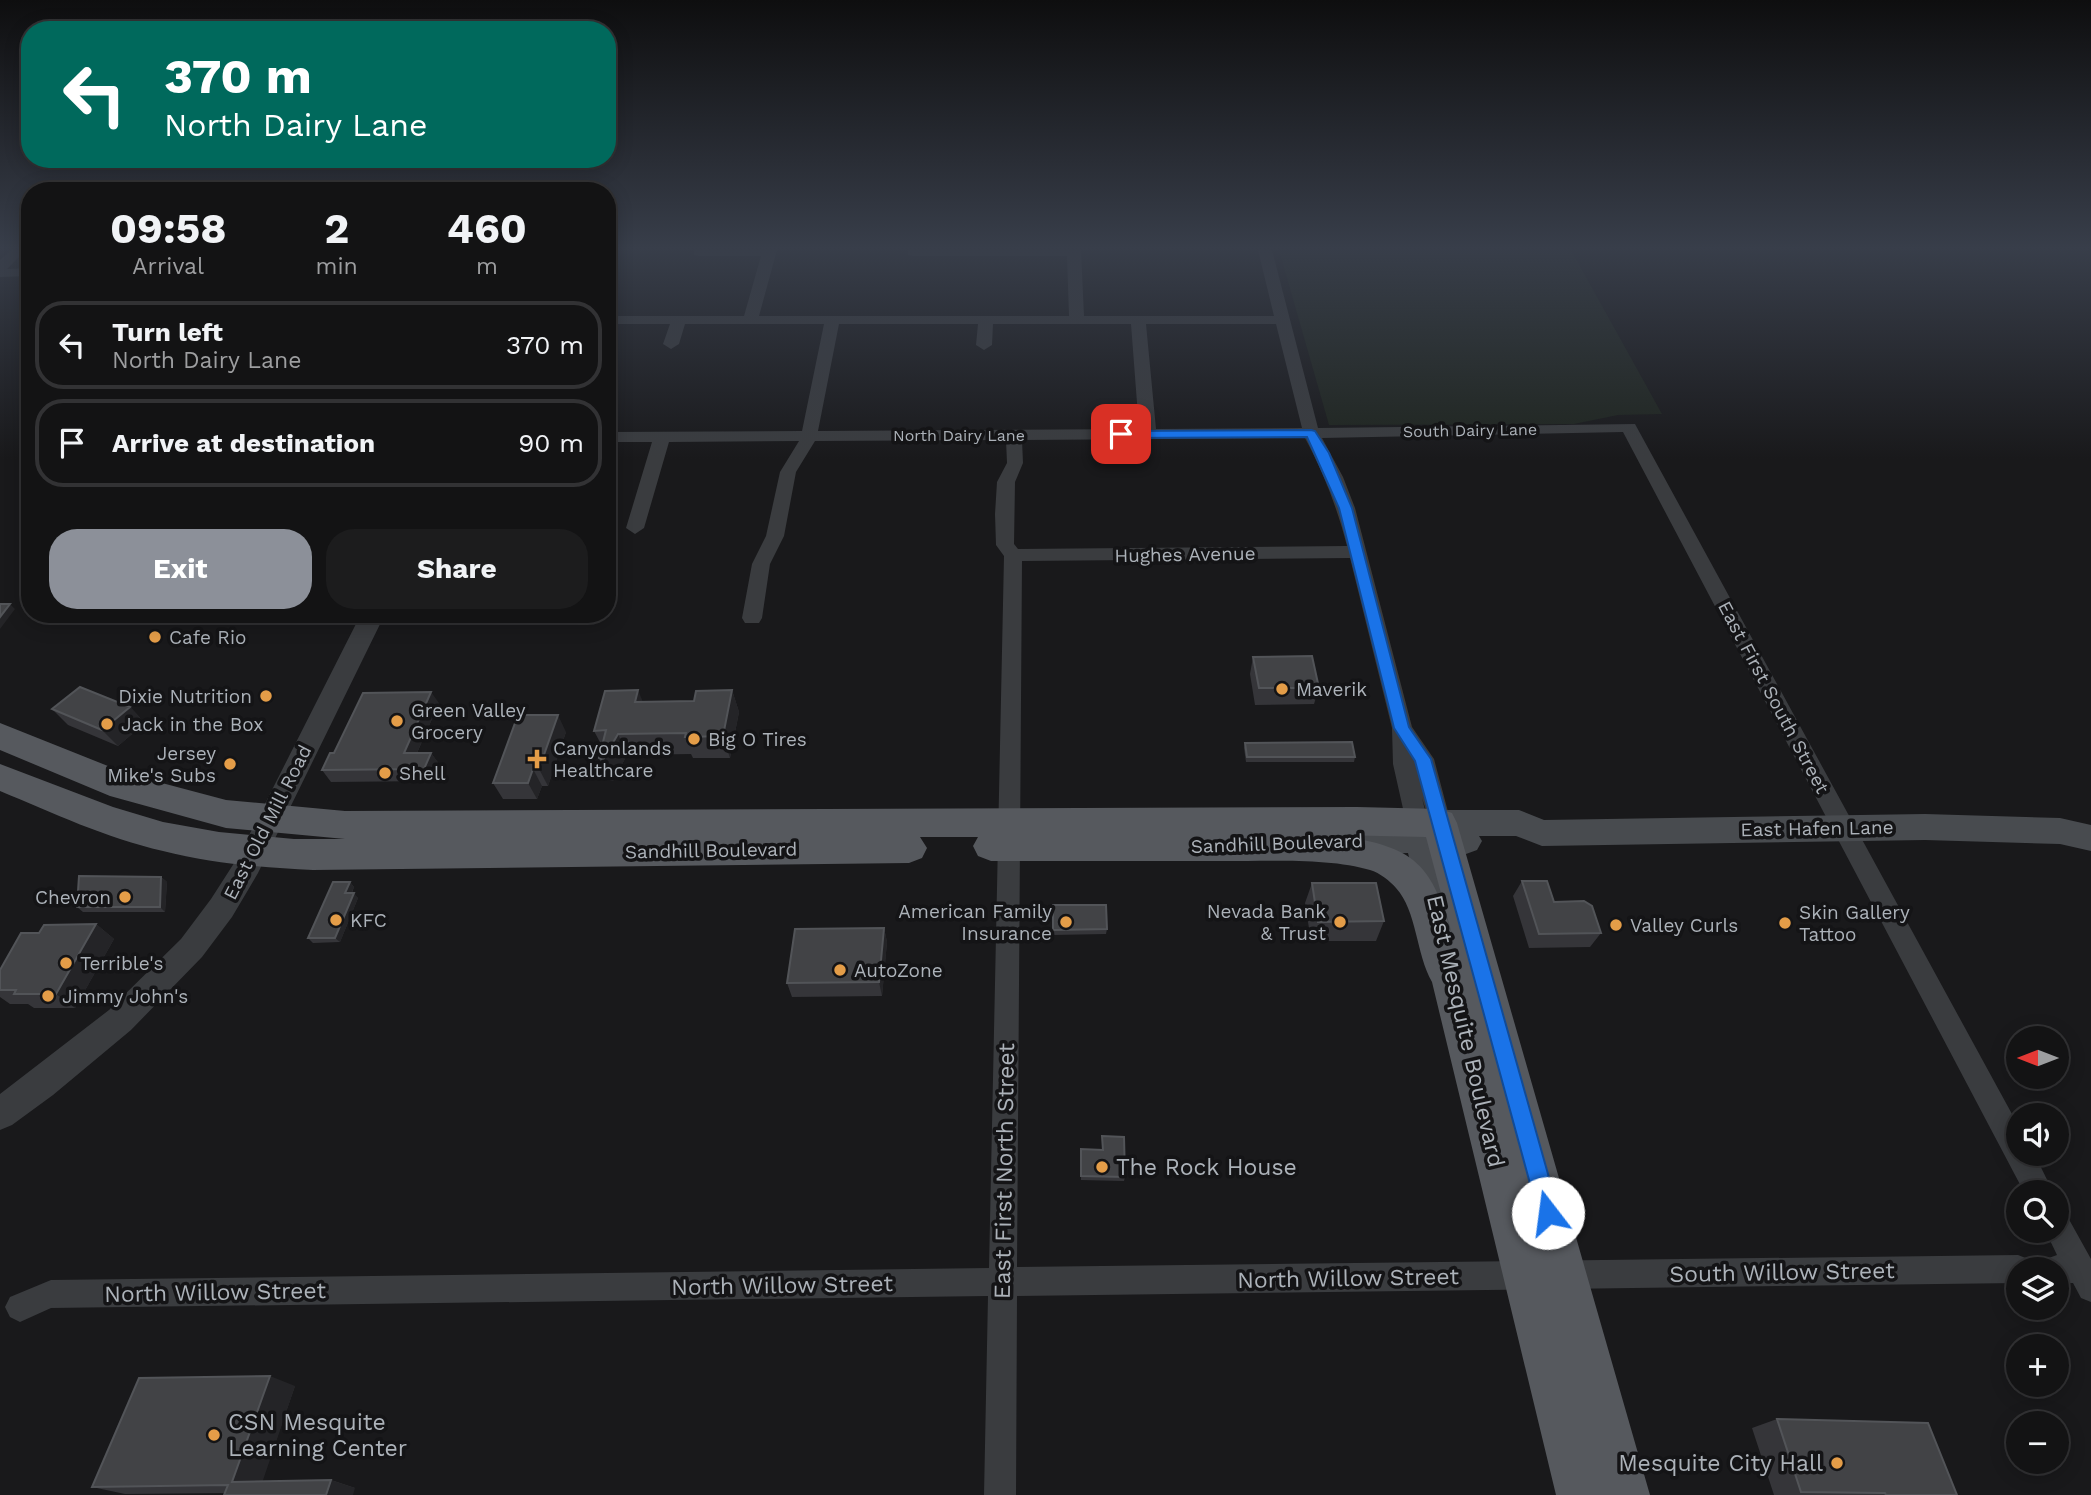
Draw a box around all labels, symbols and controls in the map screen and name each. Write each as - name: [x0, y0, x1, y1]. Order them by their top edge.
- text: 370 m: [164, 47, 312, 105]
- icon: left: [49, 49, 140, 140]
- text: North Dairy Lane: [164, 106, 428, 144]
- text: 09:58: [110, 204, 226, 253]
- text: 2: [324, 204, 349, 253]
- text: 460: [447, 204, 527, 253]
- text: Arrival: [132, 253, 204, 280]
- text: min: [316, 253, 358, 280]
- text: m: [476, 253, 498, 280]
- text: Turn left: [112, 317, 223, 347]
- icon: left: [53, 326, 91, 364]
- text: 370 m: [506, 330, 584, 360]
- text: North Dairy Lane: [112, 347, 301, 374]
- pin: [1091, 404, 1151, 464]
- icon: arrive: [1102, 415, 1140, 453]
- street label: South Dairy Lane: [1403, 420, 1537, 441]
- icon: arrive: [53, 424, 91, 462]
- street label: North Dairy Lane: [893, 426, 1025, 445]
- text: Arrive at destination: [112, 428, 375, 458]
- text: 90 m: [518, 428, 584, 458]
- button: Exit: [49, 529, 312, 609]
- button: Share: [326, 529, 588, 609]
- street label: Hughes Avenue: [1114, 542, 1256, 567]
- street label: East First South Street: [1713, 597, 1834, 797]
- place label: Cafe Rio: [169, 626, 246, 649]
- marker: Cafe Rio: [147, 629, 163, 645]
- place label: Maverik: [1296, 678, 1367, 701]
- marker: Maverik: [1274, 681, 1290, 697]
- place label: Dixie Nutrition: [118, 685, 252, 708]
- marker: Dixie Nutrition: [258, 688, 274, 704]
- place label: Green Valley Grocery: [411, 699, 526, 744]
- place label: Jack in the Box: [121, 713, 263, 736]
- marker: Green Valley Grocery: [389, 713, 405, 729]
- marker: Jack in the Box: [99, 716, 115, 732]
- place label: Big O Tires: [708, 728, 807, 751]
- marker: Big O Tires: [686, 731, 702, 747]
- place label: Canyonlands Healthcare: [553, 737, 672, 782]
- street label: East Old Mill Road: [218, 741, 316, 904]
- place label: Jersey Mike's Subs: [107, 742, 216, 787]
- marker: Canyonlands Healthcare: [527, 749, 547, 769]
- marker: Jersey Mike's Subs: [222, 756, 238, 772]
- place label: Shell: [399, 762, 446, 785]
- marker: Shell: [377, 765, 393, 781]
- street label: East Hafen Lane: [1740, 816, 1894, 841]
- street label: Sandhill Boulevard: [1190, 829, 1364, 858]
- street label: Sandhill Boulevard: [625, 837, 797, 864]
- place label: Chevron: [35, 886, 111, 909]
- marker: Chevron: [117, 889, 133, 905]
- street label: East Mesquite Boulevard: [1421, 892, 1510, 1170]
- place label: American Family Insurance: [898, 900, 1052, 945]
- place label: Nevada Bank & Trust: [1207, 900, 1326, 945]
- place label: Skin Gallery Tattoo: [1799, 901, 1910, 946]
- place label: KFC: [350, 909, 387, 932]
- marker: KFC: [328, 912, 344, 928]
- marker: American Family Insurance: [1058, 914, 1074, 930]
- marker: Nevada Bank & Trust: [1332, 914, 1348, 930]
- place label: Valley Curls: [1630, 914, 1738, 937]
- marker: Skin Gallery Tattoo: [1777, 915, 1793, 931]
- marker: Valley Curls: [1608, 917, 1624, 933]
- place label: Terrible's: [80, 952, 164, 975]
- marker: Terrible's: [58, 955, 74, 971]
- place label: AutoZone: [854, 959, 943, 982]
- marker: AutoZone: [832, 962, 848, 978]
- place label: Jimmy John's: [62, 985, 188, 1008]
- marker: Jimmy John's: [40, 988, 56, 1004]
- north arrow: [2006, 1026, 2068, 1088]
- map controls: [2006, 1026, 2069, 1474]
- street label: East First North Street: [989, 1042, 1020, 1299]
- button: sound: [2006, 1103, 2069, 1166]
- place label: The Rock House: [1116, 1154, 1297, 1181]
- marker: The Rock House: [1094, 1159, 1110, 1175]
- position arrow: [1511, 1176, 1585, 1250]
- button: search: [2006, 1180, 2069, 1243]
- street label: South Willow Street: [1669, 1257, 1895, 1288]
- button: layers: [2006, 1257, 2069, 1320]
- street label: North Willow Street: [1237, 1263, 1460, 1294]
- street label: North Willow Street: [671, 1270, 894, 1301]
- street label: North Willow Street: [104, 1277, 327, 1308]
- button: +: [2006, 1334, 2069, 1397]
- place label: CSN Mesquite Learning Center: [228, 1409, 407, 1462]
- button: −: [2006, 1411, 2069, 1474]
- marker: CSN Mesquite Learning Center: [206, 1427, 222, 1443]
- place label: Mesquite City Hall: [1618, 1450, 1823, 1477]
- marker: Mesquite City Hall: [1829, 1455, 1845, 1471]

